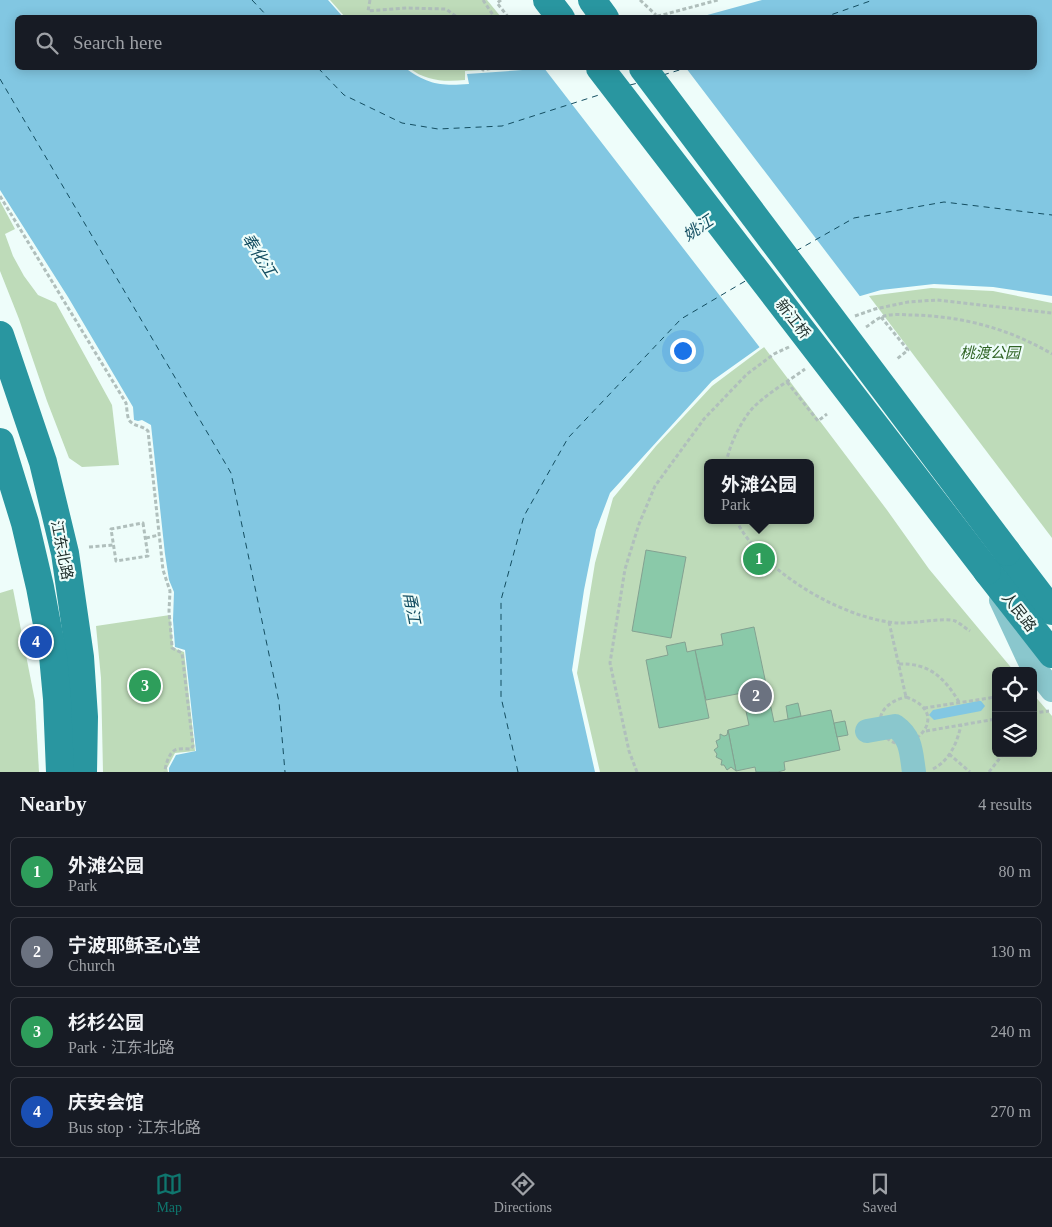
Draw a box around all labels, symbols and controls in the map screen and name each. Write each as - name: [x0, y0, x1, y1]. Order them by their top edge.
- search box: [15, 15, 1037, 70]
- icon: search: [33, 29, 61, 57]
- text: Search here: [73, 32, 162, 53]
- water label: 姚江: [680, 211, 718, 244]
- water label: 奉化江: [239, 230, 280, 281]
- street label: 新江桥: [773, 296, 813, 342]
- your location: [670, 338, 696, 364]
- park label: 桃渡公园: [960, 345, 1022, 361]
- popup: [704, 459, 814, 524]
- text: 外滩公园: [721, 474, 797, 495]
- text: Park: [721, 496, 750, 513]
- street label: 江东北路: [48, 519, 77, 581]
- pin: 1: [743, 540, 775, 578]
- street label: 人民路: [999, 589, 1039, 635]
- water label: 甬江: [401, 591, 424, 627]
- pin: 4: [20, 623, 52, 661]
- pin: 3: [129, 667, 161, 705]
- map controls: [992, 667, 1037, 757]
- button: locate: [992, 667, 1037, 712]
- pin: 2: [740, 677, 772, 715]
- button: layers: [992, 712, 1037, 757]
- text: Nearby: [20, 792, 87, 816]
- text: 4 results: [978, 796, 1032, 813]
- text: 外滩公园: [68, 855, 144, 876]
- text: 1: [33, 863, 41, 880]
- text: 80 m: [999, 863, 1031, 880]
- text: Park: [68, 877, 97, 894]
- text: 宁波耶稣圣心堂: [68, 935, 201, 956]
- text: 2: [33, 943, 41, 960]
- text: 130 m: [991, 943, 1031, 960]
- text: Church: [68, 957, 115, 974]
- text: 杉杉公园: [68, 1012, 144, 1033]
- text: 3: [33, 1023, 41, 1040]
- text: 240 m: [991, 1023, 1031, 1040]
- text: Park · 江东北路: [68, 1039, 175, 1056]
- text: 庆安会馆: [68, 1092, 144, 1113]
- text: 4: [33, 1103, 41, 1120]
- text: 270 m: [991, 1103, 1031, 1120]
- text: Bus stop · 江东北路: [68, 1119, 201, 1136]
- tab: Map: [155, 1170, 183, 1216]
- tab: Directions: [494, 1170, 552, 1216]
- tab: Saved: [863, 1170, 897, 1216]

